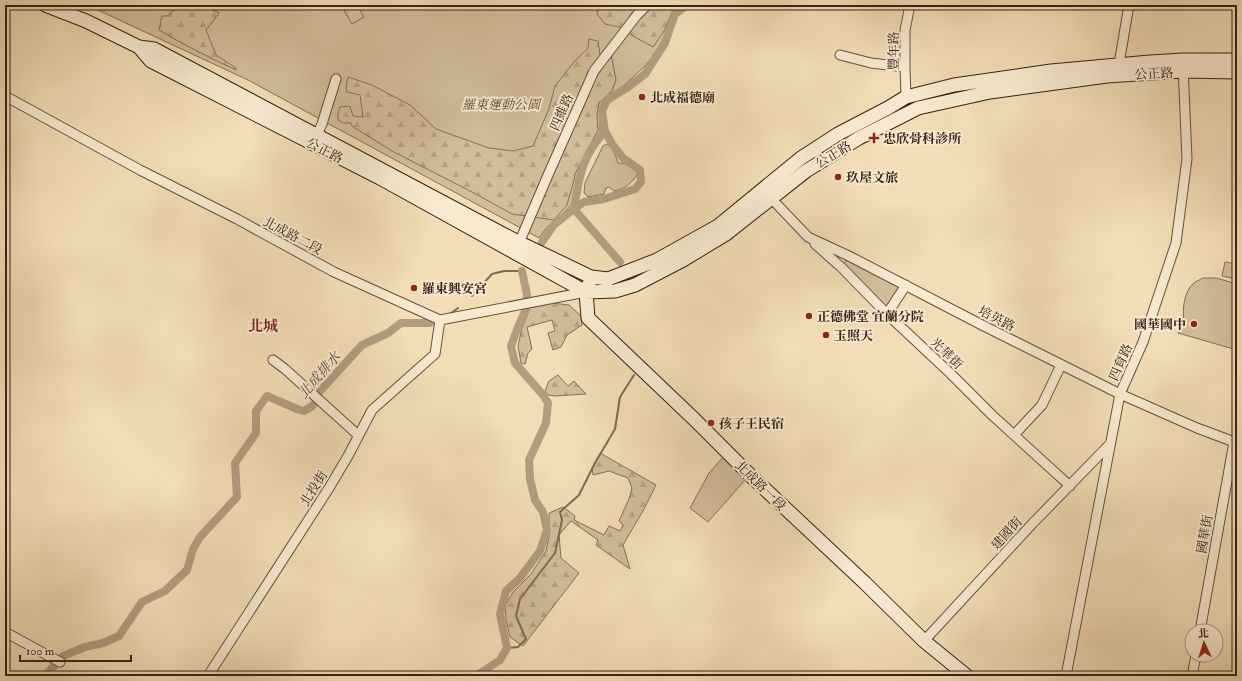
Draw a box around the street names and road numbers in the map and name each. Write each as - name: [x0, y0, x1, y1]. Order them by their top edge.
- street label: 豐年路: [886, 31, 902, 71]
- street label: 公正路: [1134, 65, 1174, 83]
- street label: 四維路: [547, 91, 577, 133]
- street label: 公正路: [304, 135, 346, 167]
- street label: 公正路: [813, 138, 854, 172]
- street label: 北成路二段: [260, 214, 325, 258]
- street label: 培英路: [976, 303, 1018, 335]
- street label: 光華街: [927, 334, 966, 373]
- street label: 四育路: [1106, 341, 1136, 383]
- street label: 北成路一段: [731, 457, 789, 514]
- street label: 北投街: [297, 468, 331, 509]
- street label: 建國街: [988, 514, 1026, 554]
- street label: 國華街: [1194, 514, 1216, 555]

